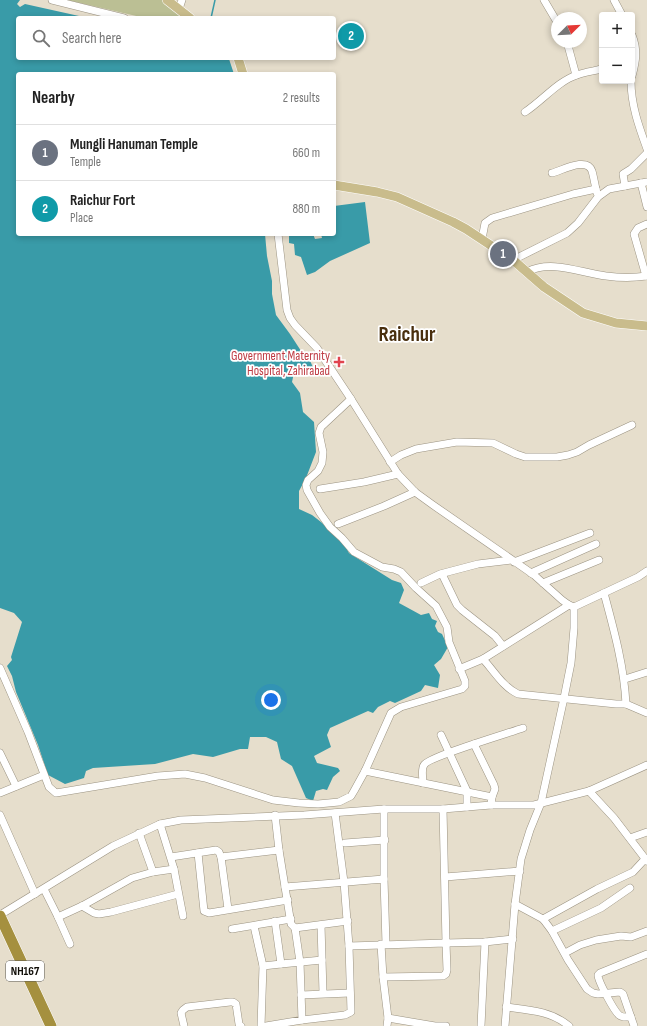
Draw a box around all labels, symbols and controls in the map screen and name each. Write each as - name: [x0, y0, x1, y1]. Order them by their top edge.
- north arrow: [551, 12, 587, 48]
- map controls: [599, 12, 635, 84]
- button: +: [599, 12, 635, 48]
- search box: [16, 16, 336, 60]
- pin: 2: [338, 21, 364, 51]
- icon: search: [30, 27, 52, 49]
- text: Search here: [62, 29, 122, 48]
- button: −: [599, 48, 635, 84]
- text: Nearby: [32, 88, 75, 108]
- text: 2 results: [283, 90, 320, 106]
- text: Mungli Hanuman Temple: [70, 135, 198, 154]
- text: 1: [42, 145, 48, 161]
- text: 660 m: [292, 145, 320, 161]
- text: Temple: [70, 154, 101, 170]
- text: Raichur Fort: [70, 191, 135, 210]
- text: 2: [42, 201, 48, 217]
- text: 880 m: [292, 201, 320, 217]
- text: Place: [70, 210, 93, 226]
- pin: 1: [490, 239, 516, 269]
- district label: Raichur: [379, 322, 436, 347]
- place label: Government Maternity Hospital, Zahirabad: [231, 348, 330, 379]
- marker: Government Maternity Hospital, Zahirabad: [333, 356, 345, 368]
- your location: [261, 690, 281, 710]
- road number: NH167: [6, 961, 44, 981]

